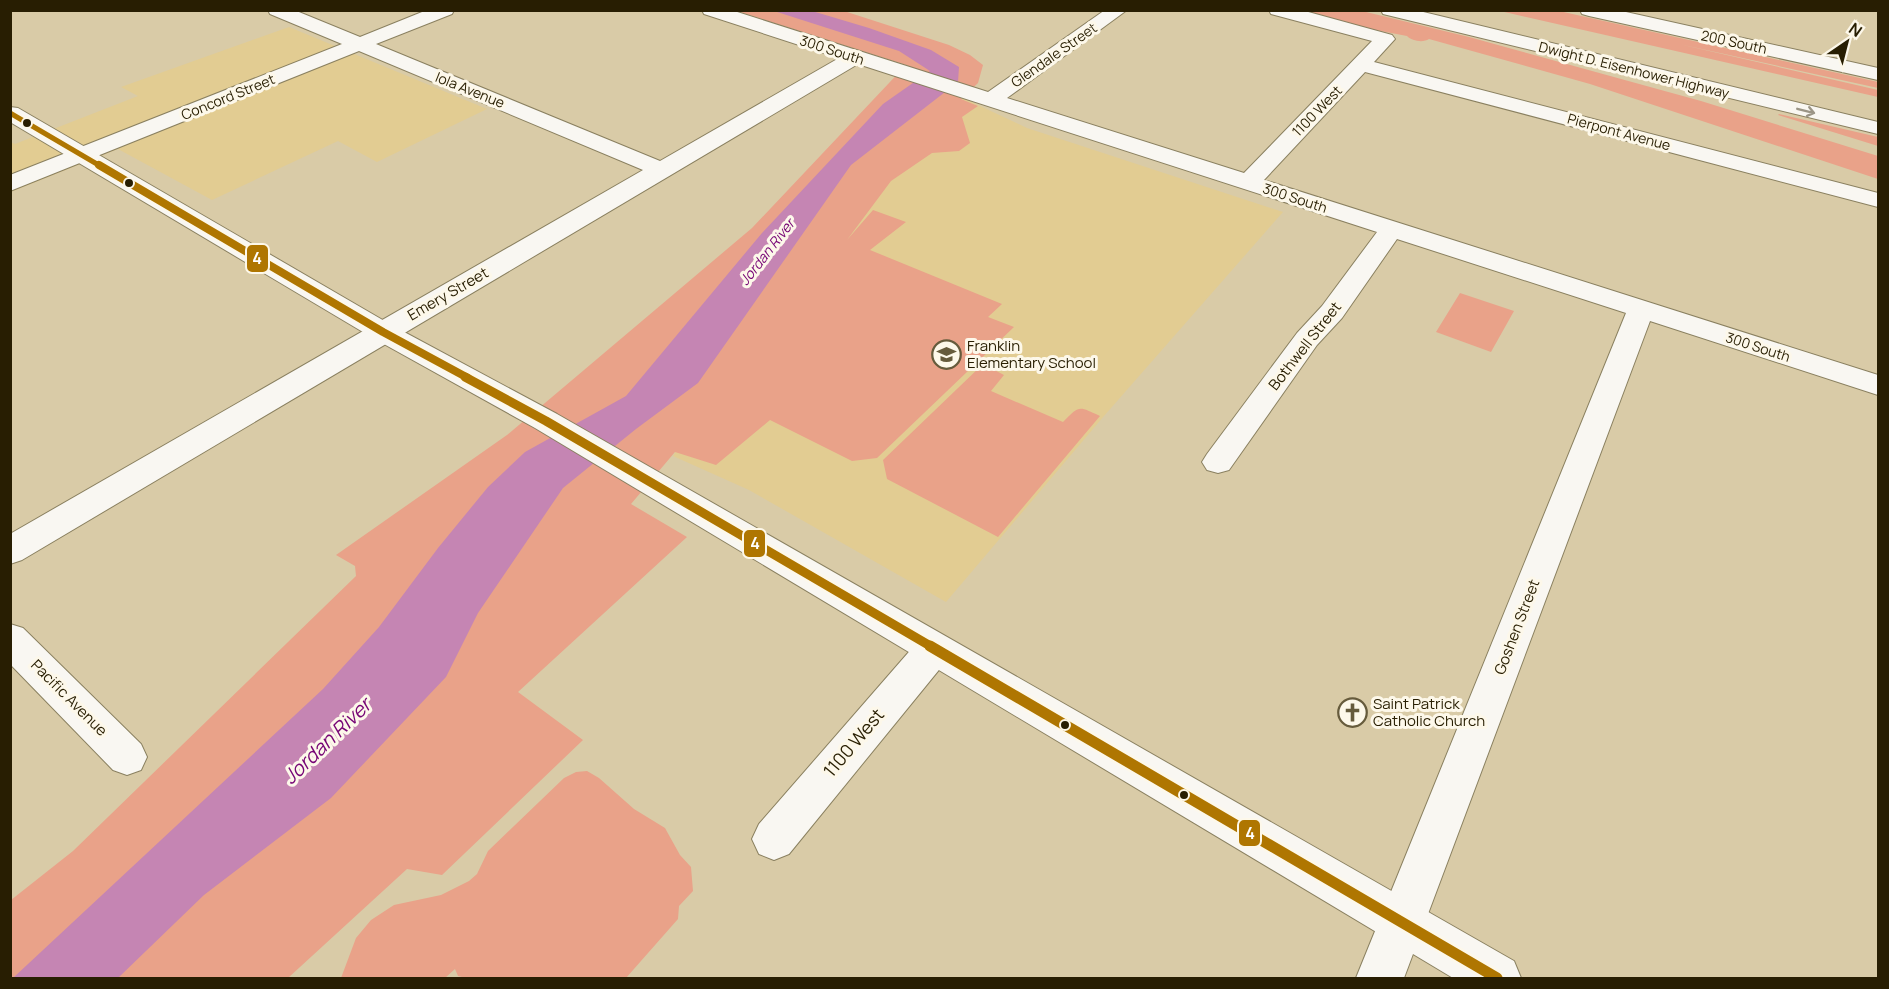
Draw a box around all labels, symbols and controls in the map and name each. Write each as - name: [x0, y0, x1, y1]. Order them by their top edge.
- north arrow: [1817, 12, 1877, 72]
- text: N: [1845, 17, 1867, 42]
- street label: Glendale Street: [1007, 18, 1101, 91]
- street label: 200 South: [1699, 25, 1769, 58]
- street label: 300 South: [797, 30, 867, 69]
- street label: Dwight D. Eisenhower Highway: [1537, 37, 1732, 103]
- street label: Iola Avenue: [433, 67, 508, 112]
- street label: Concord Street: [178, 69, 278, 124]
- street label: 1100 West: [1288, 81, 1346, 140]
- one-way arrow: [1796, 106, 1815, 117]
- street label: Pierpont Avenue: [1565, 109, 1673, 154]
- unlabelled marker: [21, 117, 33, 129]
- unlabelled marker: [123, 177, 135, 189]
- street label: 300 South: [1260, 178, 1330, 217]
- water label: Jordan River: [735, 213, 800, 289]
- line badge: 4: [246, 244, 269, 273]
- text: 4: [252, 247, 262, 269]
- street label: Emery Street: [403, 262, 492, 325]
- street label: Bothwell Street: [1263, 297, 1346, 394]
- street label: 300 South: [1723, 327, 1793, 366]
- place label: Franklin Elementary School: [967, 335, 1096, 373]
- school or university icon: Franklin Elementary School: [930, 339, 962, 371]
- line badge: 4: [743, 529, 766, 558]
- text: 4: [750, 532, 760, 554]
- street label: Goshen Street: [1489, 576, 1544, 678]
- street label: Pacific Avenue: [26, 655, 112, 741]
- water label: Jordan River: [277, 690, 379, 790]
- place label: Saint Patrick Catholic Church: [1373, 693, 1485, 731]
- church icon: Saint Patrick Catholic Church: [1336, 697, 1368, 729]
- street label: 1100 West: [818, 703, 889, 782]
- unlabelled marker: [1059, 719, 1071, 731]
- unlabelled marker: [1178, 789, 1190, 801]
- line badge: 4: [1238, 819, 1261, 847]
- text: 4: [1245, 822, 1255, 844]

